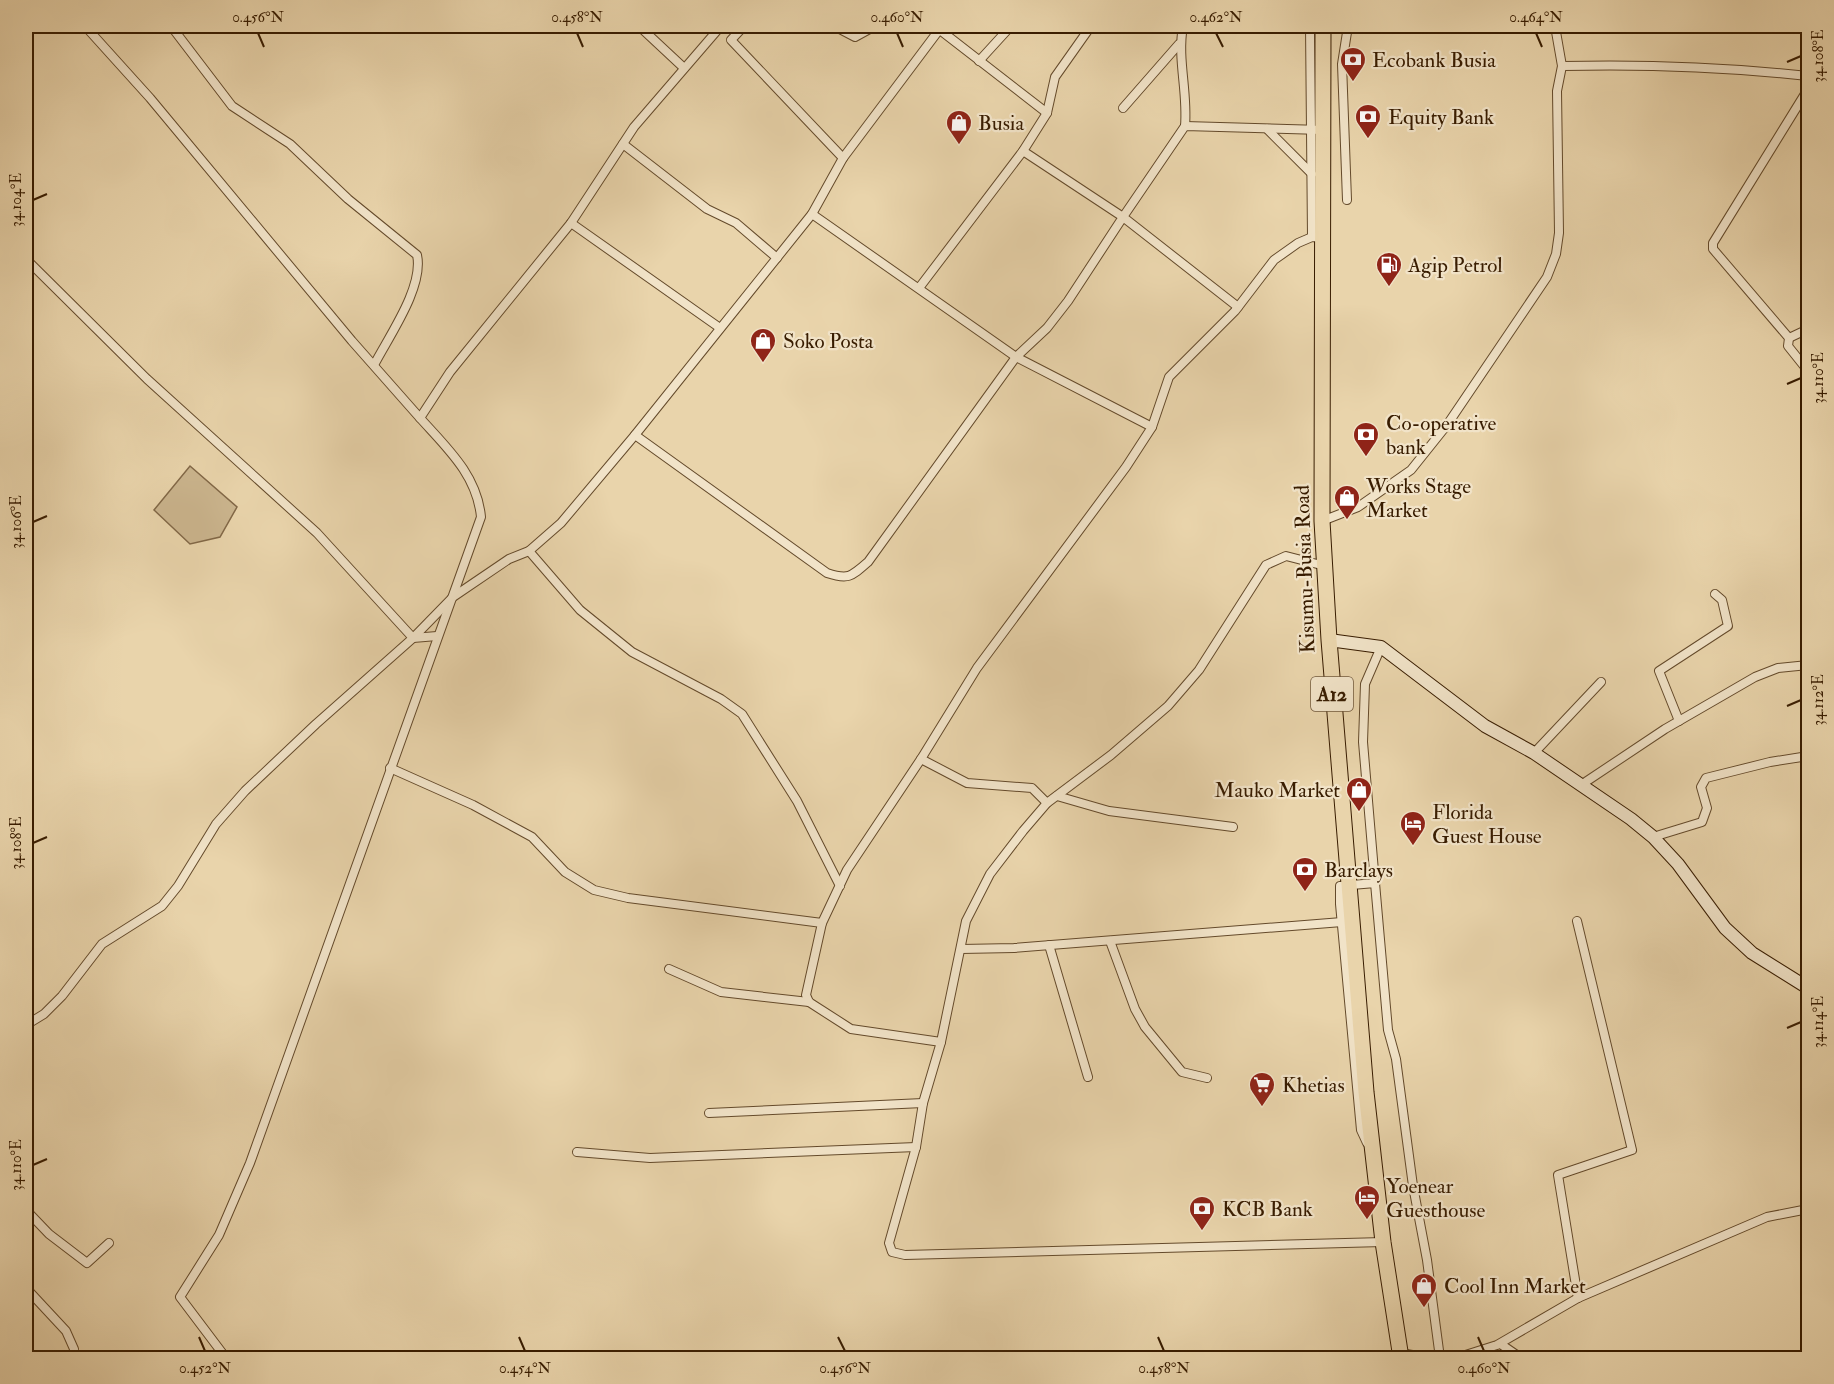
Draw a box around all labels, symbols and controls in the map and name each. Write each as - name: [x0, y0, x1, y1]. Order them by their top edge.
- text: 0.456°N: [232, 8, 284, 27]
- text: 0.458°N: [551, 8, 603, 27]
- text: 0.460°N: [871, 8, 924, 27]
- text: 0.462°N: [1190, 8, 1243, 27]
- text: 0.464°N: [1509, 8, 1563, 27]
- text: 34.108°E: [1809, 29, 1828, 83]
- bank icon: Ecobank Busia: [1338, 45, 1368, 83]
- place label: Ecobank Busia: [1372, 47, 1496, 74]
- bank icon: Equity Bank: [1353, 102, 1383, 140]
- place label: Equity Bank: [1388, 104, 1494, 131]
- shop icon: Busia: [944, 108, 974, 146]
- place label: Busia: [978, 110, 1024, 137]
- text: 34.104°E: [7, 173, 26, 227]
- fuel station icon: Agip Petrol: [1374, 250, 1404, 288]
- place label: Agip Petrol: [1407, 252, 1503, 279]
- shop icon: Soko Posta: [748, 326, 778, 364]
- place label: Soko Posta: [783, 328, 874, 355]
- text: 34.110°E: [1809, 352, 1828, 404]
- place label: Co-operative bank: [1386, 410, 1497, 461]
- bank icon: Co-operative bank: [1351, 420, 1381, 458]
- place label: Works Stage Market: [1365, 473, 1471, 524]
- shop icon: Works Stage Market: [1332, 483, 1362, 521]
- street label: Kisumu-Busia Road: [1289, 484, 1321, 654]
- text: 34.106°E: [7, 495, 26, 549]
- text: 34.112°E: [1809, 674, 1828, 726]
- road number: A12: [1311, 677, 1353, 711]
- shop icon: Mauko Market: [1344, 775, 1374, 813]
- place label: Mauko Market: [1214, 777, 1340, 804]
- place label: Florida Guest House: [1432, 799, 1542, 850]
- hotel icon: Florida Guest House: [1398, 809, 1428, 847]
- text: 34.108°E: [7, 816, 26, 870]
- bank icon: Barclays: [1290, 855, 1320, 893]
- place label: Barclays: [1324, 857, 1393, 884]
- text: 34.114°E: [1809, 996, 1828, 1048]
- supermarket icon: Khetias: [1247, 1070, 1277, 1108]
- place label: Khetias: [1282, 1072, 1345, 1099]
- text: 34.110°E: [7, 1139, 26, 1191]
- place label: Yoenear Guesthouse: [1386, 1173, 1485, 1224]
- hotel icon: Yoenear Guesthouse: [1352, 1183, 1382, 1221]
- bank icon: KCB Bank: [1187, 1194, 1217, 1232]
- place label: KCB Bank: [1222, 1196, 1313, 1223]
- shop icon: Cool Inn Market: [1409, 1271, 1439, 1309]
- place label: Cool Inn Market: [1444, 1273, 1586, 1300]
- text: 0.452°N: [179, 1359, 231, 1378]
- text: 0.454°N: [499, 1359, 552, 1378]
- text: 0.456°N: [819, 1359, 871, 1378]
- text: 0.458°N: [1138, 1359, 1190, 1378]
- text: 0.460°N: [1458, 1359, 1511, 1378]

